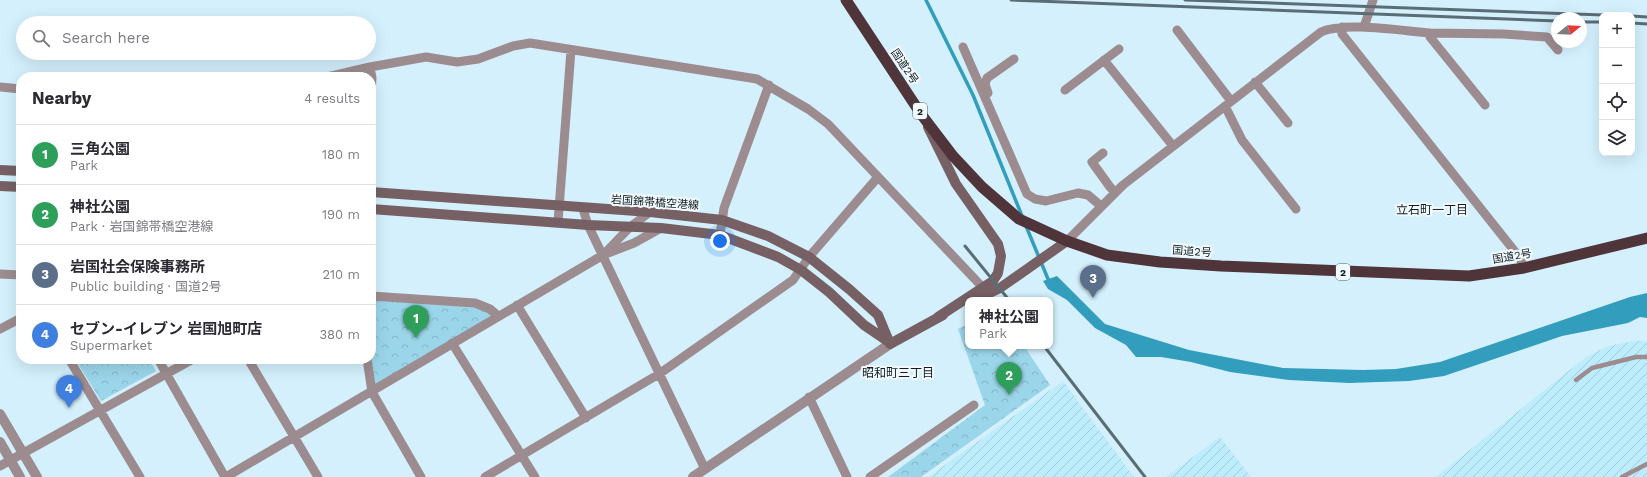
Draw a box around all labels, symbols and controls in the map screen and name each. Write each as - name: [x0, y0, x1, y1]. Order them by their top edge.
- north arrow: [1551, 12, 1587, 48]
- map controls: [1599, 12, 1635, 156]
- button: +: [1599, 12, 1635, 48]
- search box: [16, 16, 376, 60]
- icon: search: [30, 27, 52, 49]
- text: Search here: [62, 29, 150, 47]
- street label: 国道2号: [888, 46, 921, 86]
- button: −: [1599, 48, 1635, 84]
- button: locate: [1599, 84, 1635, 120]
- text: Nearby: [32, 88, 91, 108]
- text: 4 results: [304, 91, 360, 106]
- road number: 2: [913, 103, 927, 119]
- button: layers: [1599, 120, 1635, 156]
- text: 三角公園: [70, 140, 130, 158]
- text: 1: [42, 147, 48, 162]
- text: 180 m: [322, 147, 360, 162]
- text: Park: [70, 158, 98, 173]
- street label: 岩国錦帯橋空港線: [611, 193, 699, 212]
- text: 神社公園: [70, 198, 130, 216]
- district label: 立石町一丁目: [1396, 203, 1468, 217]
- text: 2: [41, 207, 49, 222]
- text: 190 m: [322, 207, 360, 222]
- text: Park · 岩国錦帯橋空港線: [70, 219, 213, 234]
- your location: [710, 231, 730, 251]
- street label: 国道2号: [1172, 244, 1212, 259]
- street label: 国道2号: [1492, 247, 1533, 266]
- text: 岩国社会保険事務所: [70, 258, 205, 276]
- road number: 2: [1336, 264, 1350, 280]
- pin: 3: [1080, 265, 1106, 298]
- text: 3: [41, 267, 49, 282]
- text: 210 m: [322, 267, 360, 282]
- text: Public building · 国道2号: [70, 279, 222, 294]
- popup: [965, 297, 1053, 349]
- pin: 1: [403, 305, 429, 338]
- text: 神社公園: [979, 308, 1039, 326]
- text: セブン-イレブン 岩国旭町店: [70, 320, 262, 338]
- text: Park: [979, 326, 1007, 341]
- text: 4: [41, 327, 49, 342]
- text: 380 m: [320, 327, 360, 342]
- text: Supermarket: [70, 338, 152, 353]
- pin: 2: [996, 362, 1022, 395]
- district label: 昭和町三丁目: [862, 366, 934, 380]
- pin: 4: [56, 375, 82, 408]

